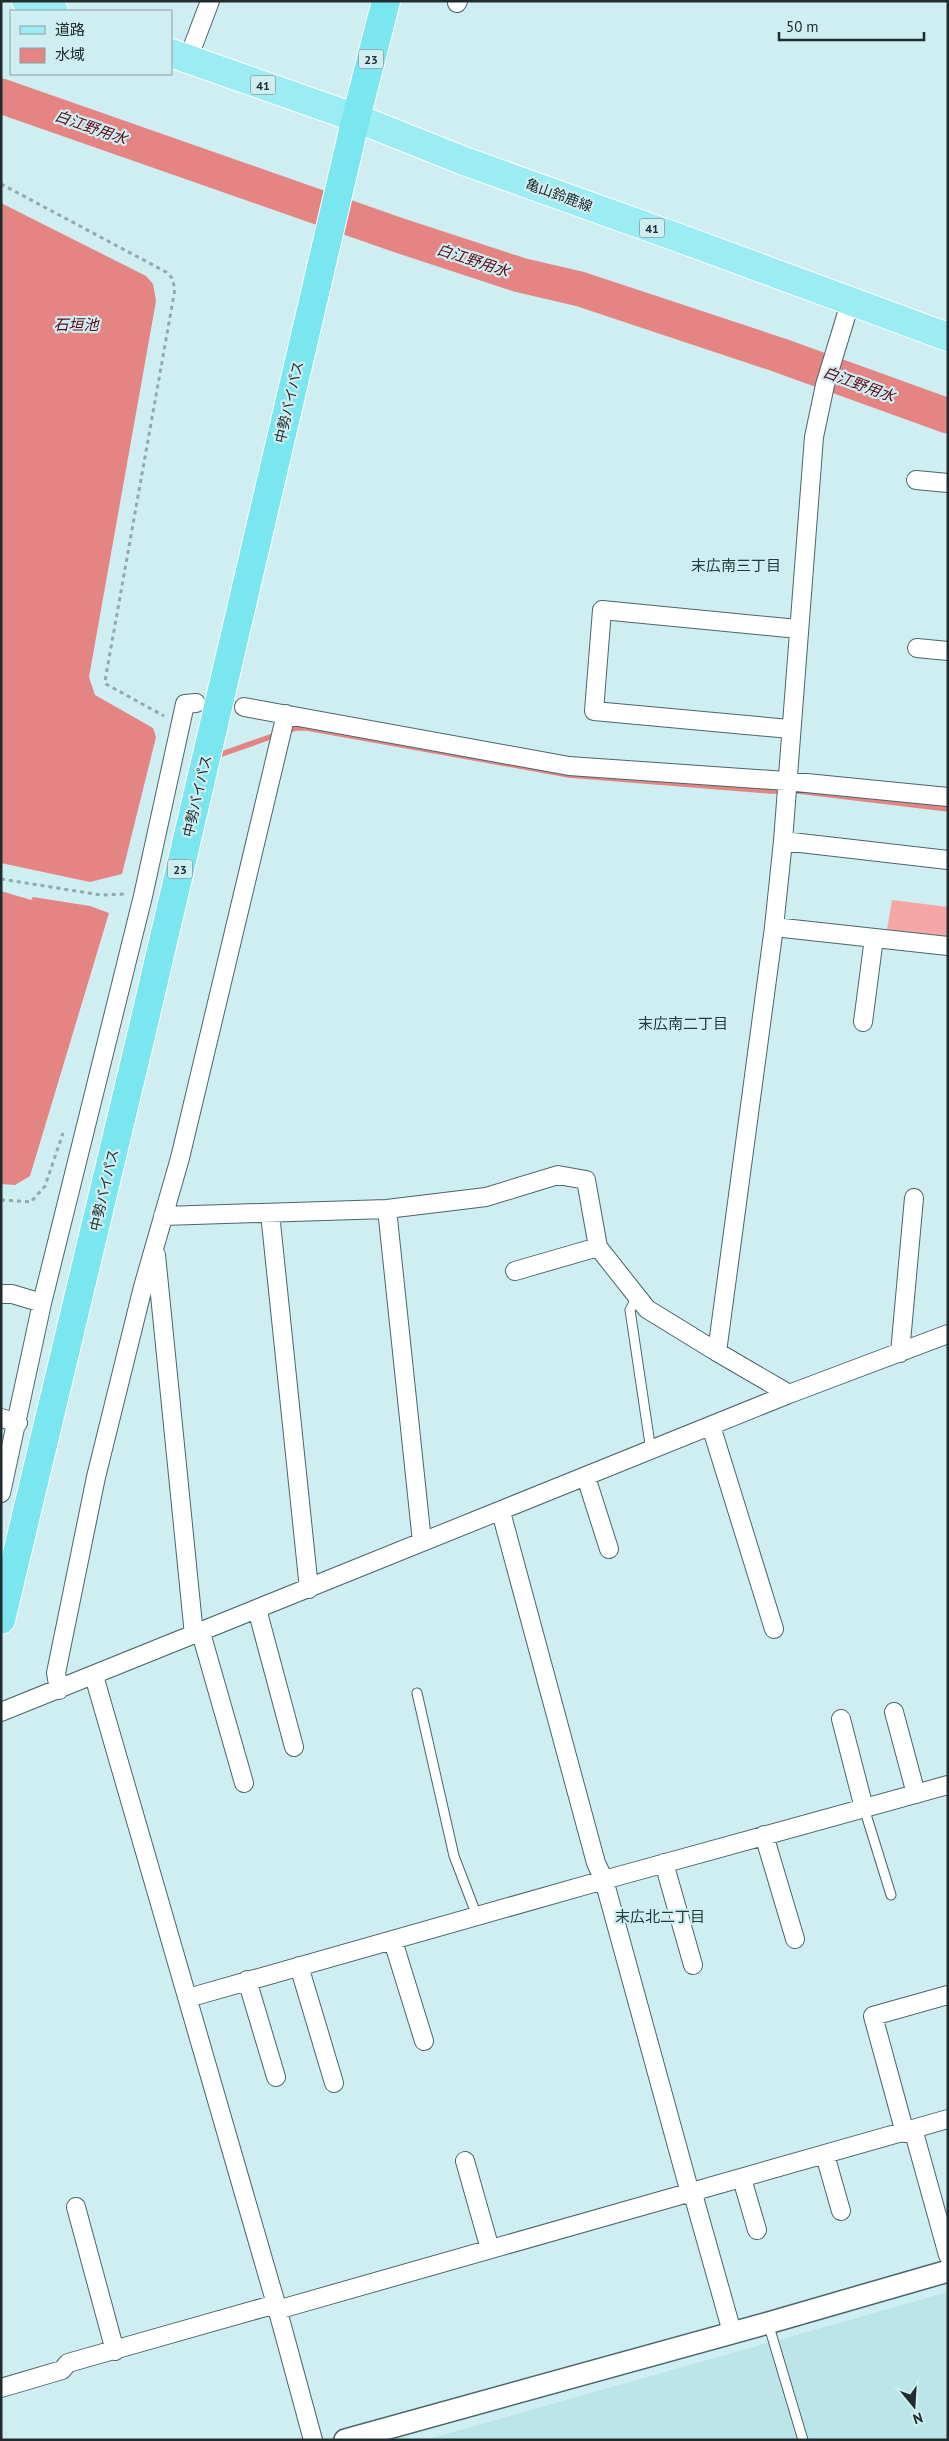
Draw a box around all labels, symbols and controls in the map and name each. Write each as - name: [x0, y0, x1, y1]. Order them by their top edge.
- legend: [10, 10, 172, 75]
- scale bar: [779, 10, 924, 42]
- text: 50 m: [786, 17, 819, 36]
- text: 道路: [55, 20, 85, 39]
- text: 水域: [55, 45, 85, 64]
- road number: 23: [358, 50, 384, 68]
- road number: 41: [250, 76, 276, 94]
- water label: 白江野用水: [52, 106, 131, 149]
- street label: 亀山鈴鹿線: [523, 175, 595, 215]
- road number: 41: [640, 218, 664, 238]
- water label: 白江野用水: [434, 239, 513, 281]
- water label: 石垣池: [53, 315, 100, 334]
- street label: 中勢バイパス: [271, 359, 307, 445]
- water label: 白江野用水: [821, 362, 899, 406]
- district label: 末広南三丁目: [691, 556, 781, 575]
- street label: 中勢バイパス: [179, 753, 215, 839]
- road number: 23: [168, 860, 192, 879]
- district label: 末広南二丁目: [638, 1014, 728, 1033]
- street label: 中勢バイパス: [86, 1147, 122, 1233]
- district label: 末広北二丁目: [615, 1907, 705, 1926]
- north arrow: [889, 2381, 939, 2431]
- text: N: [911, 2408, 925, 2428]

